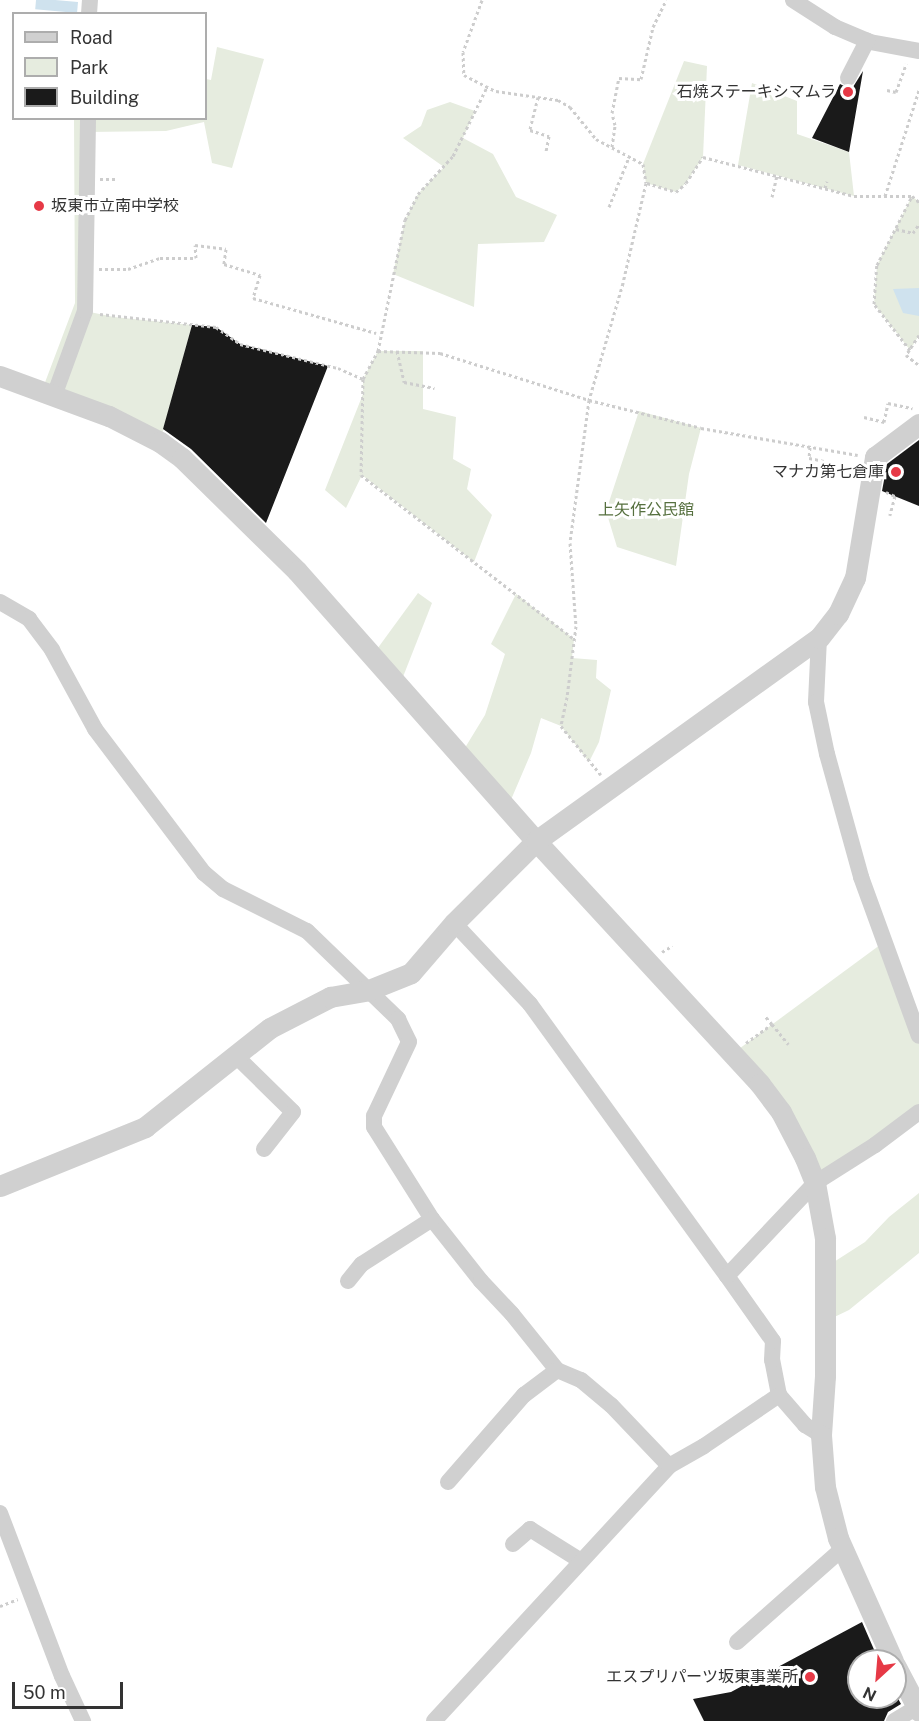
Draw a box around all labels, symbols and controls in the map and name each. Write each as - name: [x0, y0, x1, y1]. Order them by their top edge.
- legend: [12, 12, 207, 120]
- text: Road: [70, 27, 113, 48]
- text: Park: [70, 57, 108, 78]
- place label: 石焼ステーキシマムラ: [676, 82, 836, 102]
- marker: 石焼ステーキシマムラ: [841, 85, 855, 99]
- text: Building: [70, 87, 139, 108]
- place label: 坂東市立南中学校: [51, 196, 179, 216]
- marker: 坂東市立南中学校: [32, 199, 46, 213]
- place label: マナカ第七倉庫: [772, 462, 884, 482]
- marker: マナカ第七倉庫: [889, 465, 903, 479]
- park label: 上矢作公民館: [598, 500, 694, 520]
- north arrow: [847, 1649, 907, 1709]
- place label: エスプリパーツ坂東事業所: [606, 1667, 798, 1687]
- scale bar: [15, 1670, 126, 1708]
- marker: エスプリパーツ坂東事業所: [803, 1670, 817, 1684]
- text: 50 m: [23, 1682, 66, 1703]
- text: N: [860, 1683, 880, 1705]

